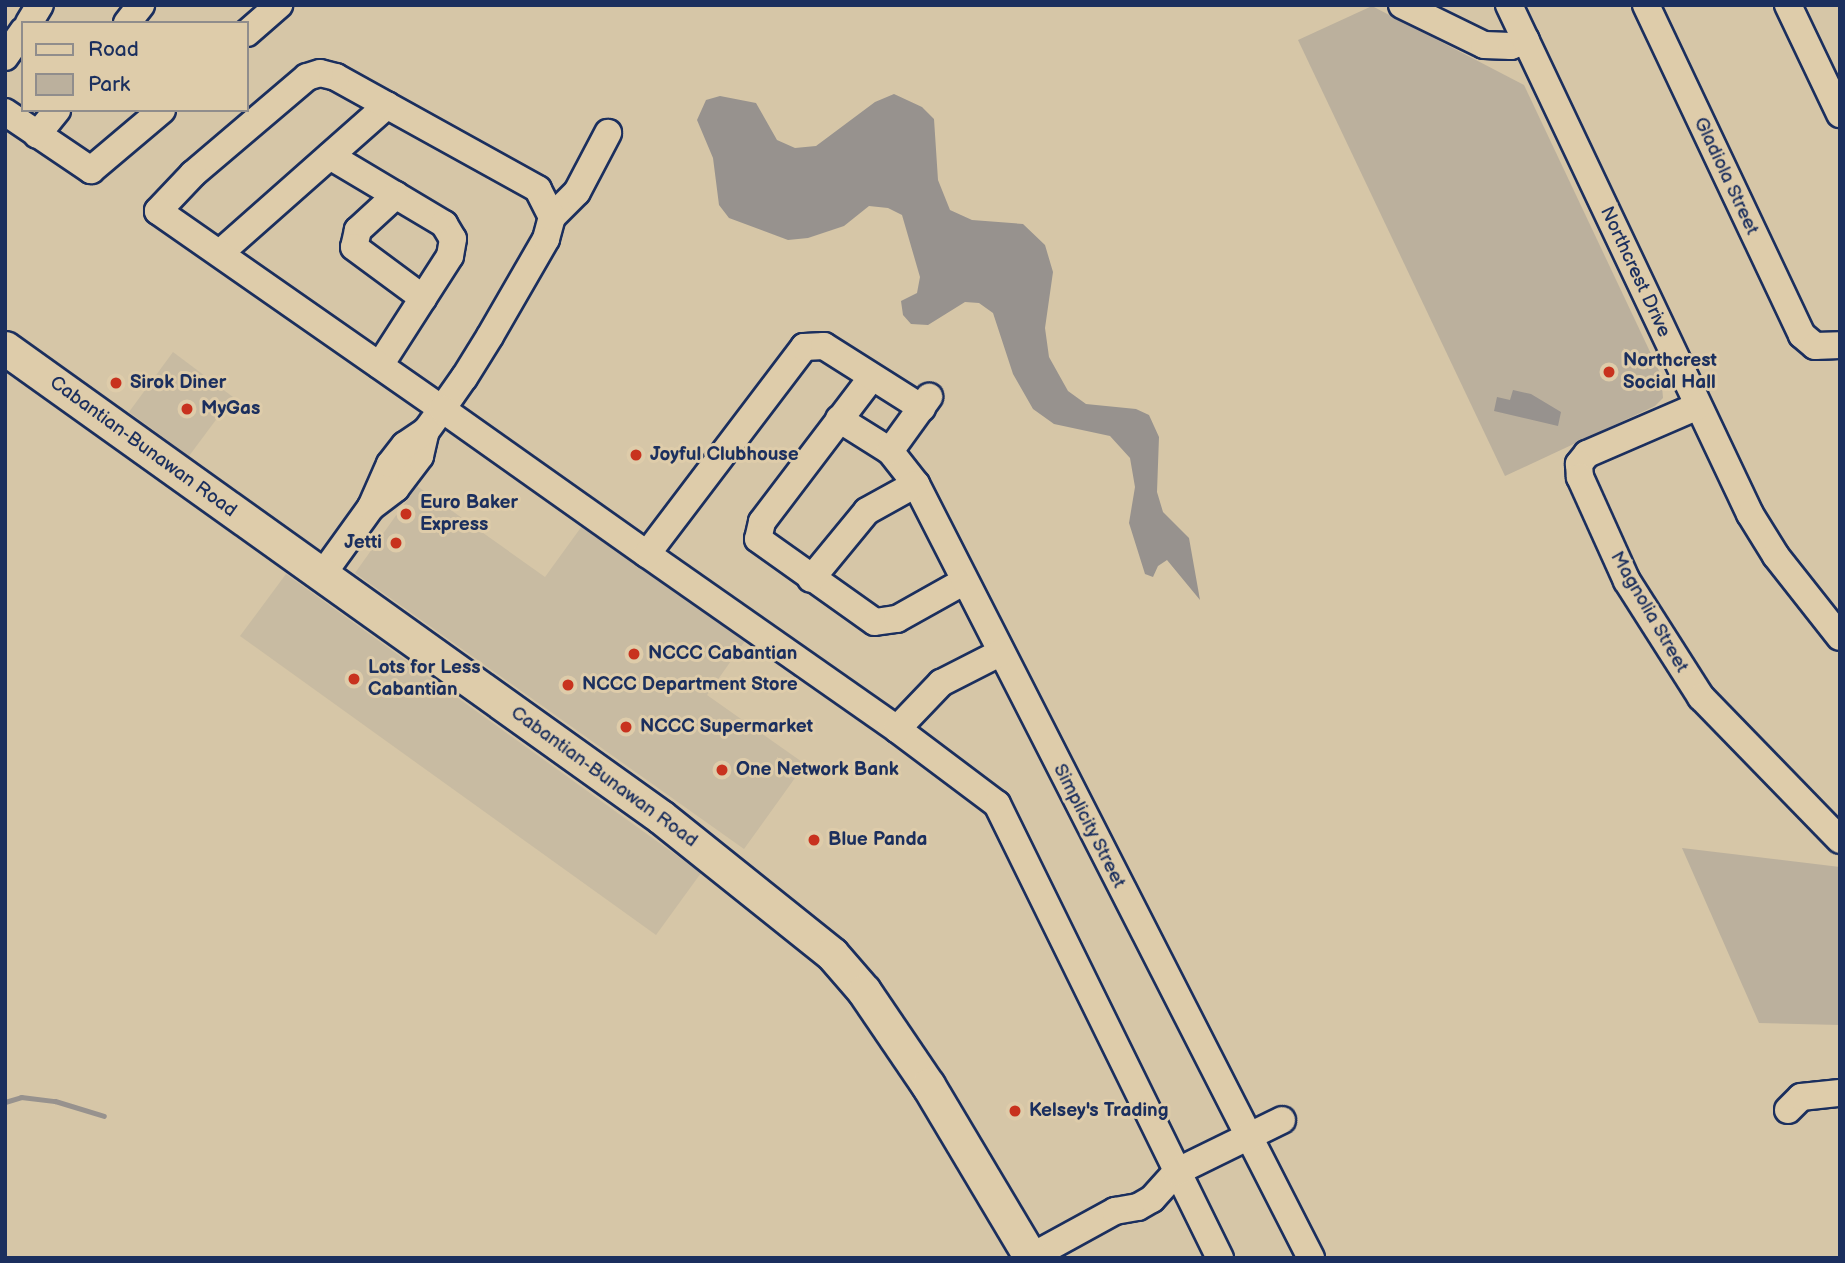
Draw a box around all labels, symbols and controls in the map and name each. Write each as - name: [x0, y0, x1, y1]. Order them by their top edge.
- legend: [21, 21, 248, 112]
- text: Road: [88, 37, 139, 62]
- text: Park: [88, 72, 130, 97]
- street label: Gladiola Street: [1689, 113, 1763, 239]
- street label: Northcrest Drive: [1595, 203, 1675, 341]
- place label: Northcrest Social Hall: [1623, 350, 1717, 394]
- marker: Northcrest Social Hall: [1601, 364, 1617, 380]
- street label: Cabantian-Bunawan Road: [45, 372, 241, 522]
- place label: Sirok Diner: [130, 372, 226, 394]
- marker: Sirok Diner: [108, 375, 124, 391]
- place label: MyGas: [201, 398, 260, 420]
- marker: MyGas: [179, 401, 195, 417]
- place label: Joyful Clubhouse: [650, 444, 799, 466]
- marker: Joyful Clubhouse: [628, 447, 644, 463]
- place label: Euro Baker Express: [420, 492, 518, 536]
- marker: Euro Baker Express: [398, 506, 414, 522]
- place label: Jetti: [344, 532, 382, 554]
- marker: Jetti: [388, 535, 404, 551]
- street label: Magnolia Street: [1605, 547, 1693, 677]
- place label: NCCC Cabantian: [648, 643, 797, 665]
- marker: NCCC Cabantian: [626, 646, 642, 662]
- place label: Lots for Less Cabantian: [368, 657, 481, 701]
- marker: Lots for Less Cabantian: [346, 671, 362, 687]
- place label: NCCC Department Store: [582, 674, 798, 696]
- marker: NCCC Department Store: [560, 677, 576, 693]
- street label: Cabantian-Bunawan Road: [506, 702, 702, 852]
- place label: NCCC Supermarket: [640, 716, 813, 738]
- marker: NCCC Supermarket: [618, 719, 634, 735]
- place label: One Network Bank: [736, 759, 899, 781]
- street label: Simplicity Street: [1048, 760, 1130, 892]
- marker: One Network Bank: [714, 762, 730, 778]
- place label: Blue Panda: [828, 829, 927, 851]
- marker: Blue Panda: [806, 832, 822, 848]
- place label: Kelsey's Trading: [1029, 1100, 1168, 1122]
- marker: Kelsey's Trading: [1007, 1103, 1023, 1119]

